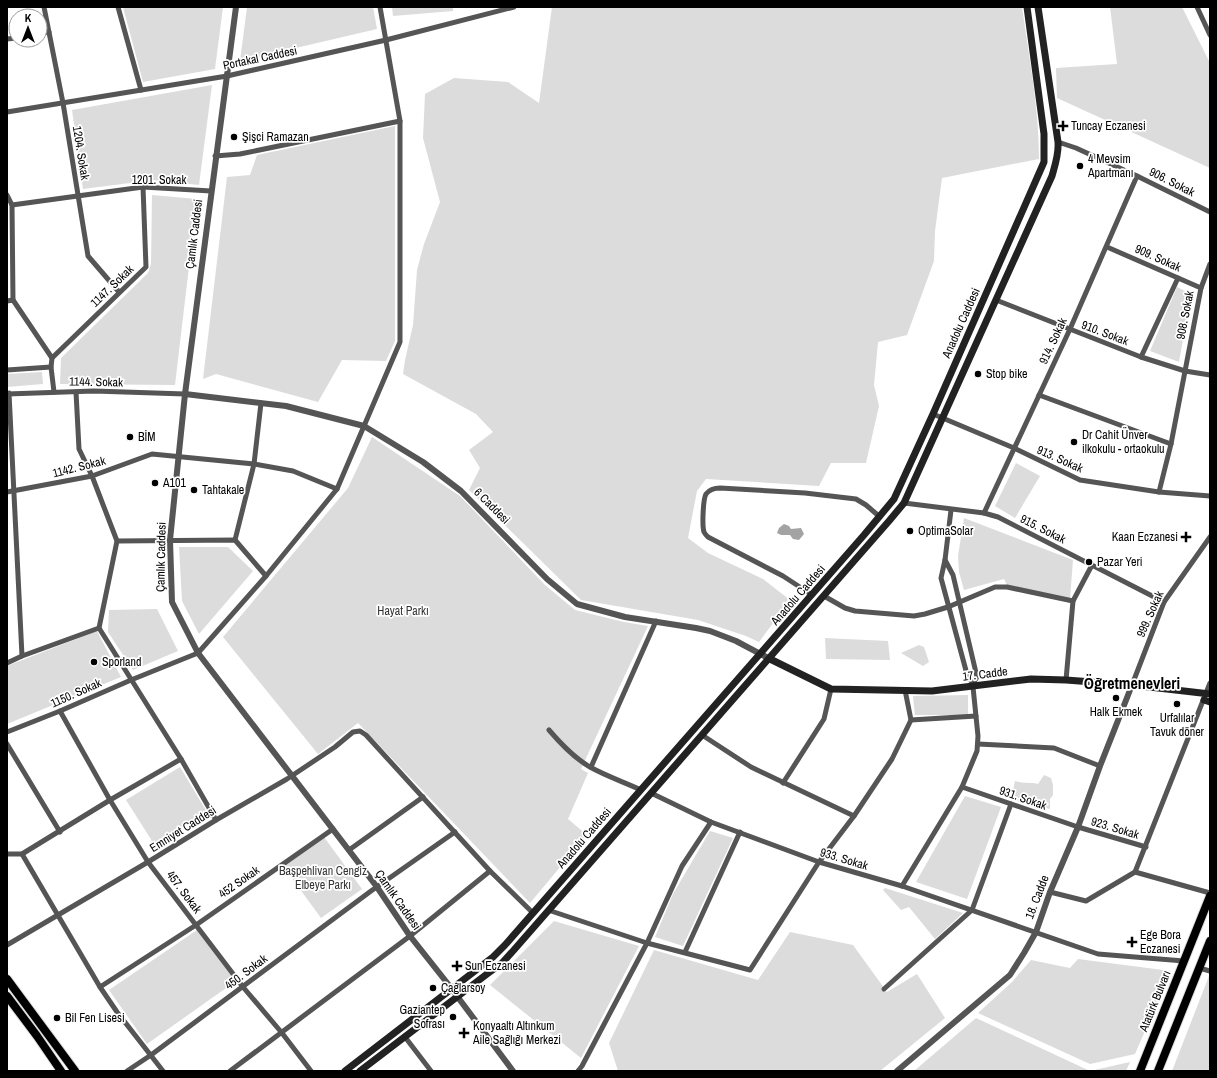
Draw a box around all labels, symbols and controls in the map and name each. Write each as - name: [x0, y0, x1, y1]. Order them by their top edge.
- north arrow: [8, 8, 48, 48]
- text: K: [25, 11, 32, 25]
- street label: Portakal Caddesi: [221, 42, 299, 74]
- place label: Tuncay Eczanesi: [1071, 118, 1146, 134]
- marker: Tuncay Eczanesi: [1058, 121, 1068, 131]
- street label: 1204. Sokak: [69, 125, 93, 181]
- place label: Şişci Ramazan: [242, 129, 309, 145]
- marker: Şişci Ramazan: [229, 132, 239, 142]
- place label: 4 Mevsim Apartmanı: [1087, 151, 1133, 181]
- marker: 4 Mevsim Apartmanı: [1075, 161, 1085, 171]
- street label: 906. Sokak: [1146, 164, 1198, 200]
- street label: 1201. Sokak: [132, 172, 186, 188]
- street label: Çamlık Caddesi: [182, 198, 206, 270]
- street label: 909. Sokak: [1132, 241, 1184, 275]
- street label: 1147. Sokak: [87, 261, 137, 311]
- street label: Anadolu Caddesi: [938, 285, 984, 362]
- street label: 908. Sokak: [1172, 289, 1198, 341]
- street label: 914. Sokak: [1035, 315, 1071, 367]
- street label: 910. Sokak: [1079, 317, 1131, 349]
- place label: Stop bike: [986, 366, 1028, 382]
- marker: Stop bike: [973, 369, 983, 379]
- street label: 1144. Sokak: [69, 374, 123, 390]
- place label: Dr Cahit Ünver ilkokulu - ortaokulu: [1082, 426, 1165, 457]
- place label: BİM: [138, 429, 156, 445]
- marker: BİM: [125, 432, 135, 442]
- marker: Dr Cahit Ünver ilkokulu - ortaokulu: [1069, 437, 1079, 447]
- street label: 913. Sokak: [1034, 442, 1086, 476]
- street label: 1142. Sokak: [51, 453, 107, 481]
- place label: A101: [162, 475, 187, 491]
- marker: A101: [150, 478, 160, 488]
- place label: Tahtakale: [202, 482, 244, 498]
- street label: 6 Caddesi: [470, 484, 514, 528]
- marker: Tahtakale: [189, 485, 199, 495]
- street label: 915. Sokak: [1017, 511, 1069, 547]
- street label: Çamlık Caddesi: [152, 522, 170, 592]
- place label: OptimaSolar: [918, 523, 974, 539]
- marker: OptimaSolar: [905, 526, 915, 536]
- place label: Kaan Eczanesi: [1112, 529, 1178, 545]
- marker: Kaan Eczanesi: [1181, 532, 1191, 542]
- place label: Pazar Yeri: [1097, 554, 1143, 570]
- marker: Pazar Yeri: [1084, 557, 1094, 567]
- street label: Anadolu Caddesi: [767, 561, 829, 629]
- street label: 999. Sokak: [1133, 588, 1167, 640]
- park label: Hayat Parkı: [377, 603, 429, 619]
- place label: Sporland: [102, 654, 141, 670]
- marker: Sporland: [89, 657, 99, 667]
- street label: 17. Cadde: [961, 663, 1009, 685]
- district label: Öğretmenevleri: [1084, 672, 1180, 694]
- street label: 1150. Sokak: [48, 675, 104, 711]
- marker: Halk Ekmek: [1111, 693, 1121, 703]
- marker: Urfalılar Tavuk döner: [1172, 699, 1182, 709]
- place label: Halk Ekmek: [1090, 704, 1142, 720]
- place label: Urfalılar Tavuk döner: [1150, 710, 1205, 740]
- street label: 931. Sokak: [997, 782, 1049, 814]
- street label: Emniyet Caddesi: [147, 802, 219, 856]
- street label: Anadolu Caddesi: [553, 804, 615, 872]
- street label: 923. Sokak: [1089, 813, 1141, 843]
- street label: 933. Sokak: [818, 844, 870, 874]
- street label: 452 Sokak: [215, 862, 263, 902]
- park label: Başpehlivan Cengiz Elbeye Parkı: [279, 863, 367, 893]
- street label: Çamlık Caddesi: [371, 867, 425, 933]
- street label: 457. Sokak: [163, 868, 205, 917]
- street label: 18. Cadde: [1021, 873, 1053, 921]
- place label: Ege Bora Eczanesi: [1140, 927, 1182, 957]
- marker: Ege Bora Eczanesi: [1127, 937, 1137, 947]
- street label: 450. Sokak: [222, 951, 271, 993]
- place label: Sun Eczanesi: [465, 958, 526, 974]
- marker: Sun Eczanesi: [452, 961, 462, 971]
- street label: Atatürk Bulvarı: [1135, 968, 1175, 1035]
- place label: Çağlarsoy: [441, 980, 485, 996]
- marker: Çağlarsoy: [428, 983, 438, 993]
- place label: Gaziantep Sofrası: [400, 1002, 445, 1032]
- place label: Bil Fen Lisesi: [65, 1010, 125, 1026]
- marker: Gaziantep Sofrası: [448, 1012, 458, 1022]
- marker: Bil Fen Lisesi: [52, 1013, 62, 1023]
- place label: Konyaaltı Altınkum Aile Sağlığı Merkezi: [472, 1018, 561, 1048]
- marker: Konyaaltı Altınkum Aile Sağlığı Merkezi: [458, 1027, 470, 1039]

